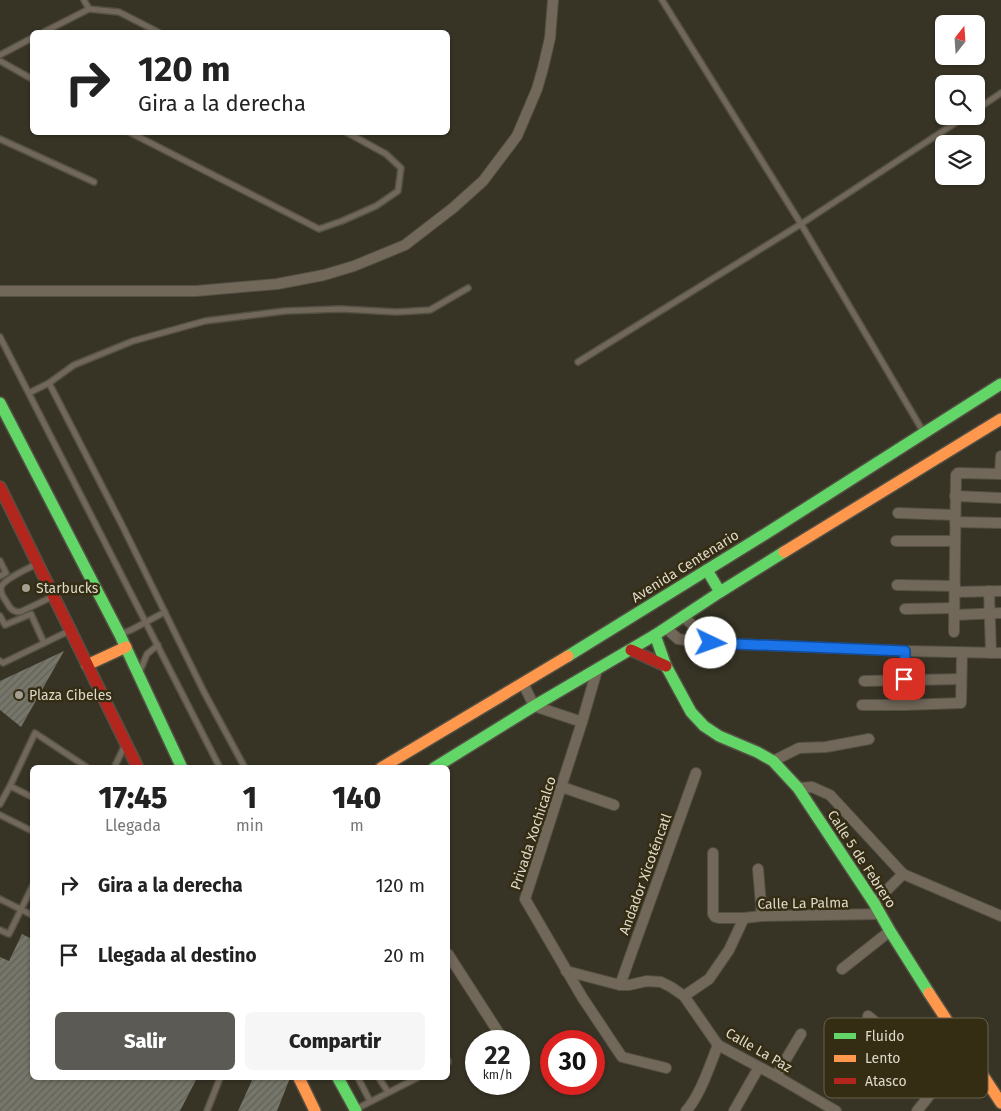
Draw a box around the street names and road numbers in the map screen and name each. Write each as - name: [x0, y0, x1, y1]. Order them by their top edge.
- street label: Avenida Centenario: [628, 526, 742, 606]
- street label: Privada Xochicalco: [507, 774, 560, 892]
- street label: Calle 5 de Febrero: [824, 807, 900, 911]
- street label: Andador Xicoténcatl: [616, 811, 675, 937]
- street label: Calle La Palma: [757, 894, 849, 913]
- street label: Calle La Paz: [722, 1025, 795, 1076]

